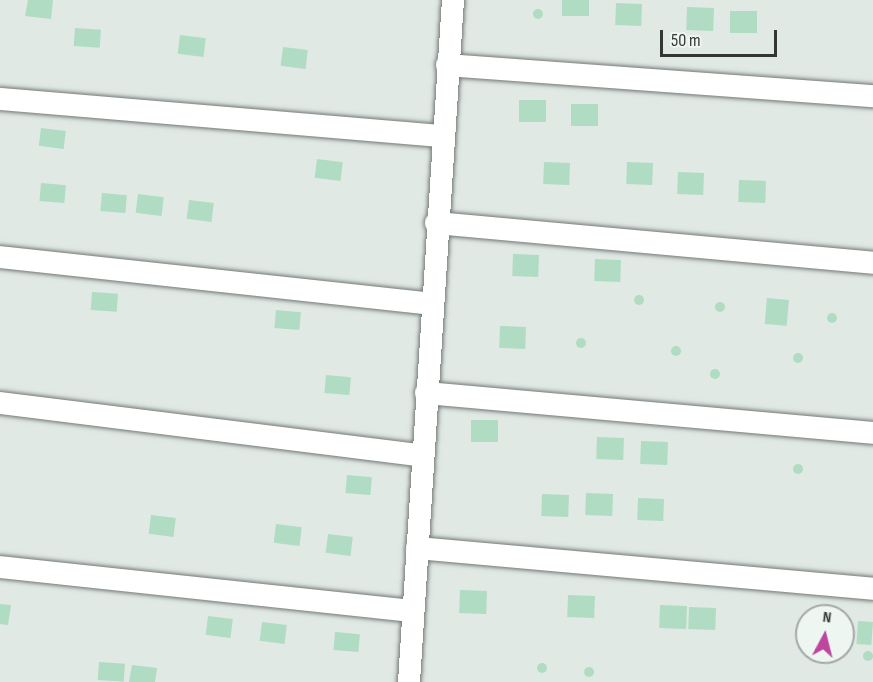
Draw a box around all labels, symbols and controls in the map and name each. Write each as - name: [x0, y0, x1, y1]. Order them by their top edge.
- scale bar: [663, 18, 780, 56]
- text: 50 m: [671, 30, 701, 51]
- north arrow: [795, 604, 855, 664]
- text: N: [822, 608, 832, 628]

